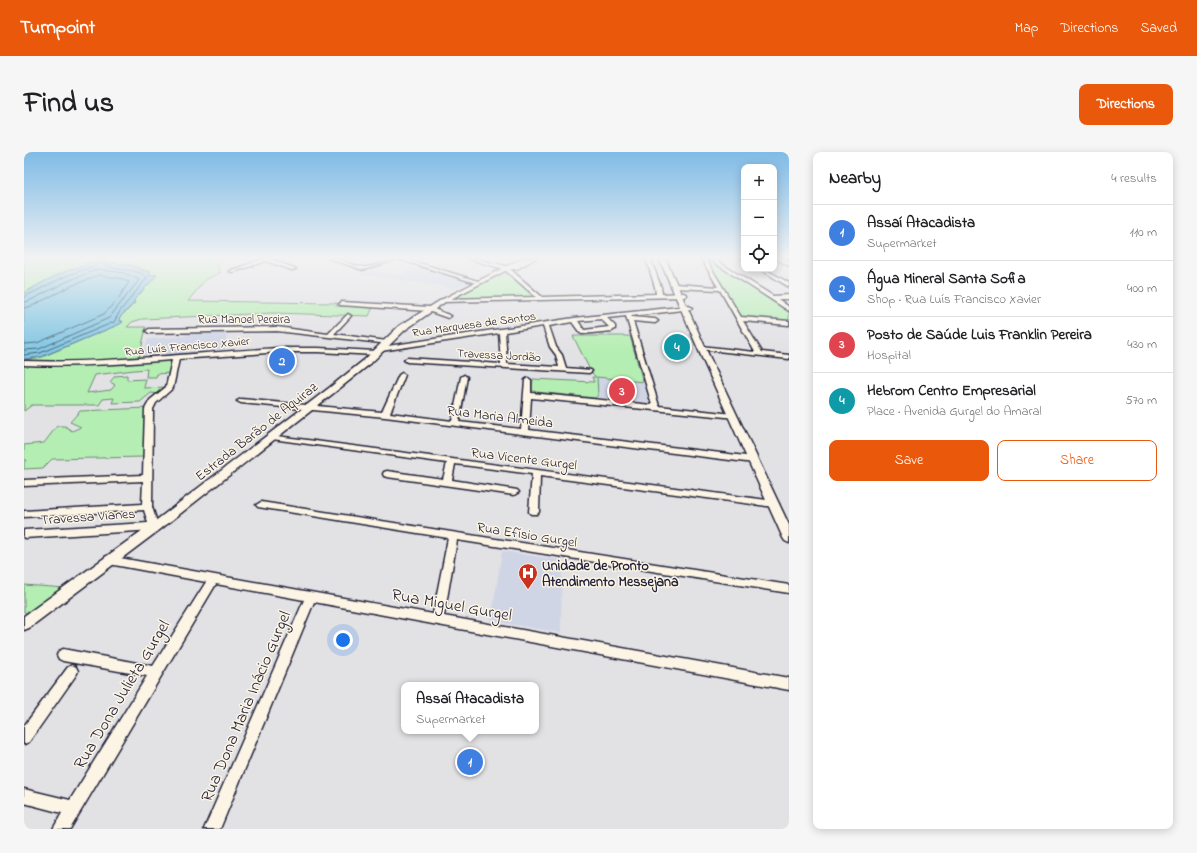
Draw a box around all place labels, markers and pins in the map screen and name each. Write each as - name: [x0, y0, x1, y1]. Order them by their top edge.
- pin: 4: [664, 332, 690, 362]
- pin: 2: [269, 346, 295, 376]
- pin: 3: [609, 376, 635, 406]
- place label: Unidade de Pronto Atendimento Messejana: [542, 556, 679, 593]
- hospital icon: Unidade de Pronto Atendimento Messejana: [517, 562, 539, 590]
- pin: 1: [457, 747, 483, 777]

